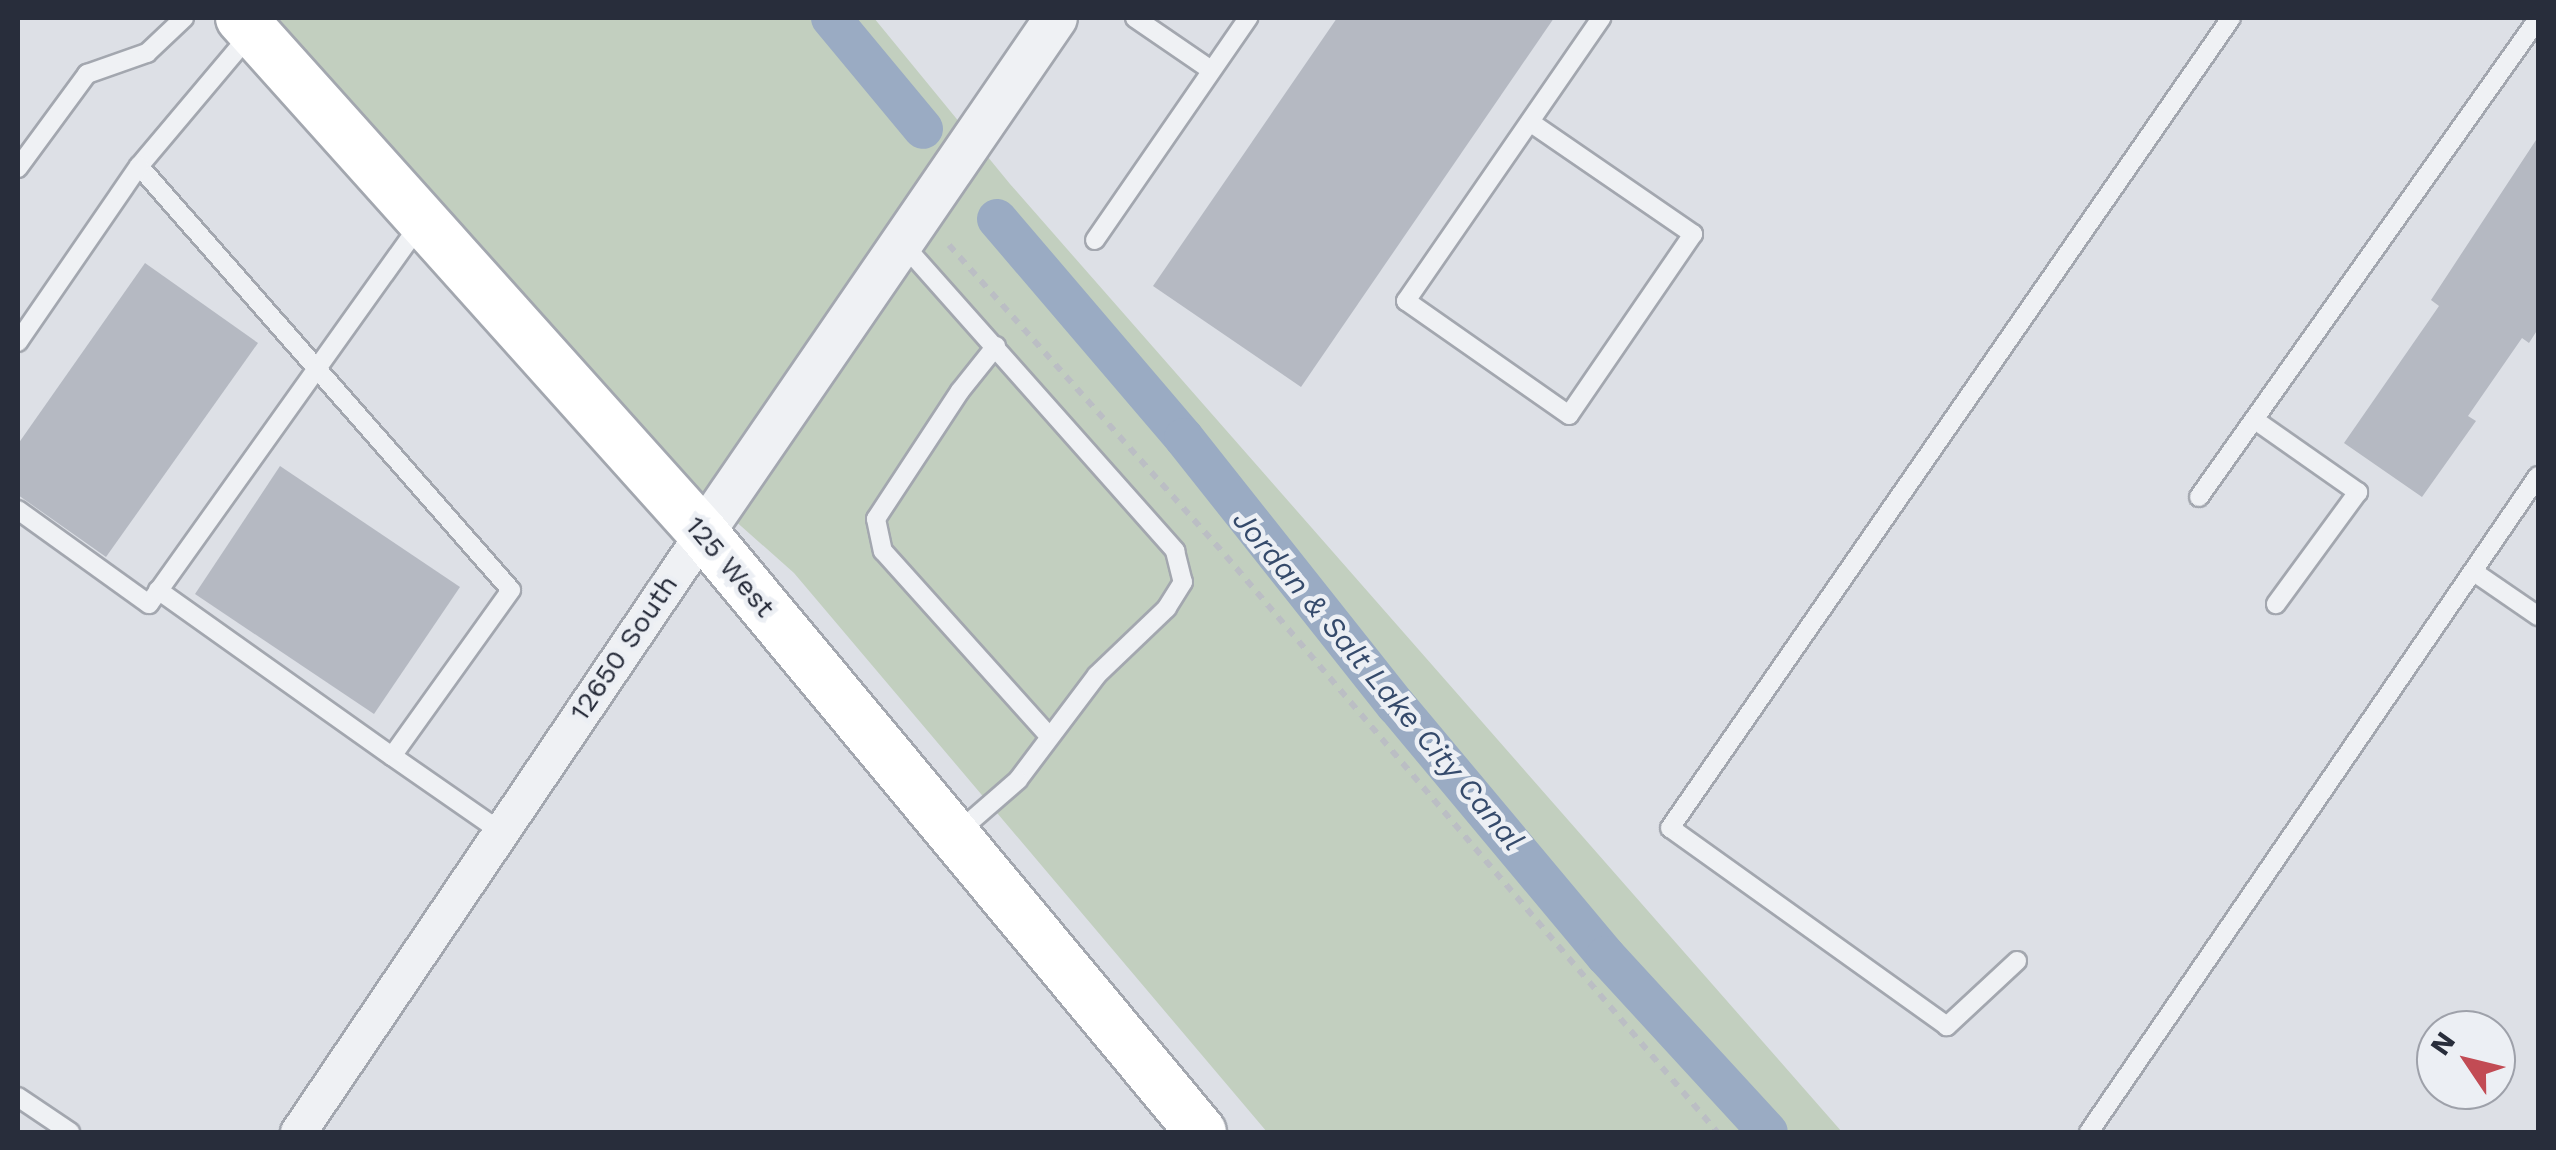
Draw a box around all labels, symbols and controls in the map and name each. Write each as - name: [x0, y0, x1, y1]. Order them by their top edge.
- water label: Jordan & Salt Lake City Canal: [1225, 502, 1531, 858]
- street label: 125 West: [678, 510, 782, 624]
- street label: 12650 South: [563, 569, 685, 727]
- north arrow: [2416, 1010, 2516, 1110]
- text: N: [2423, 1026, 2462, 1062]

